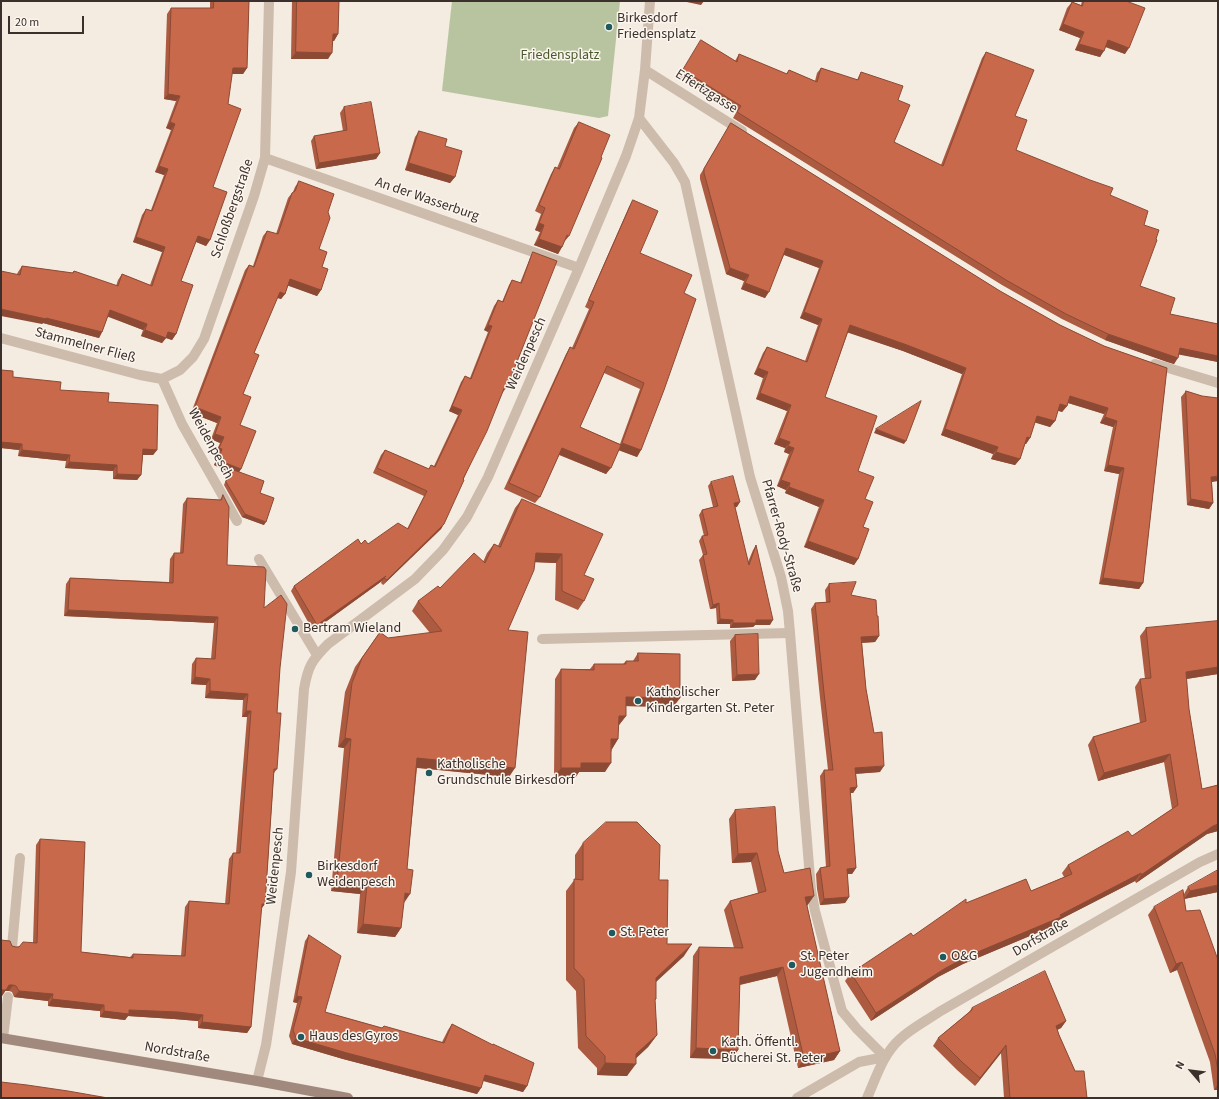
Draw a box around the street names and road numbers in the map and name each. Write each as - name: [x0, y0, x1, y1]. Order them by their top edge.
- street label: Effertzgasse: [672, 66, 740, 118]
- street label: Schloßbergstraße: [208, 157, 258, 261]
- street label: An der Wasserburg: [373, 174, 481, 226]
- street label: Weidenpesch: [503, 315, 551, 393]
- street label: Stammelner Fließ: [33, 324, 137, 368]
- street label: Weidenpesch: [184, 406, 236, 482]
- street label: Pfarrer-Rody-Straße: [757, 478, 805, 594]
- street label: Weidenpesch: [264, 826, 288, 906]
- street label: Dorfstraße: [1010, 915, 1072, 961]
- street label: Nordstraße: [143, 1039, 211, 1067]

